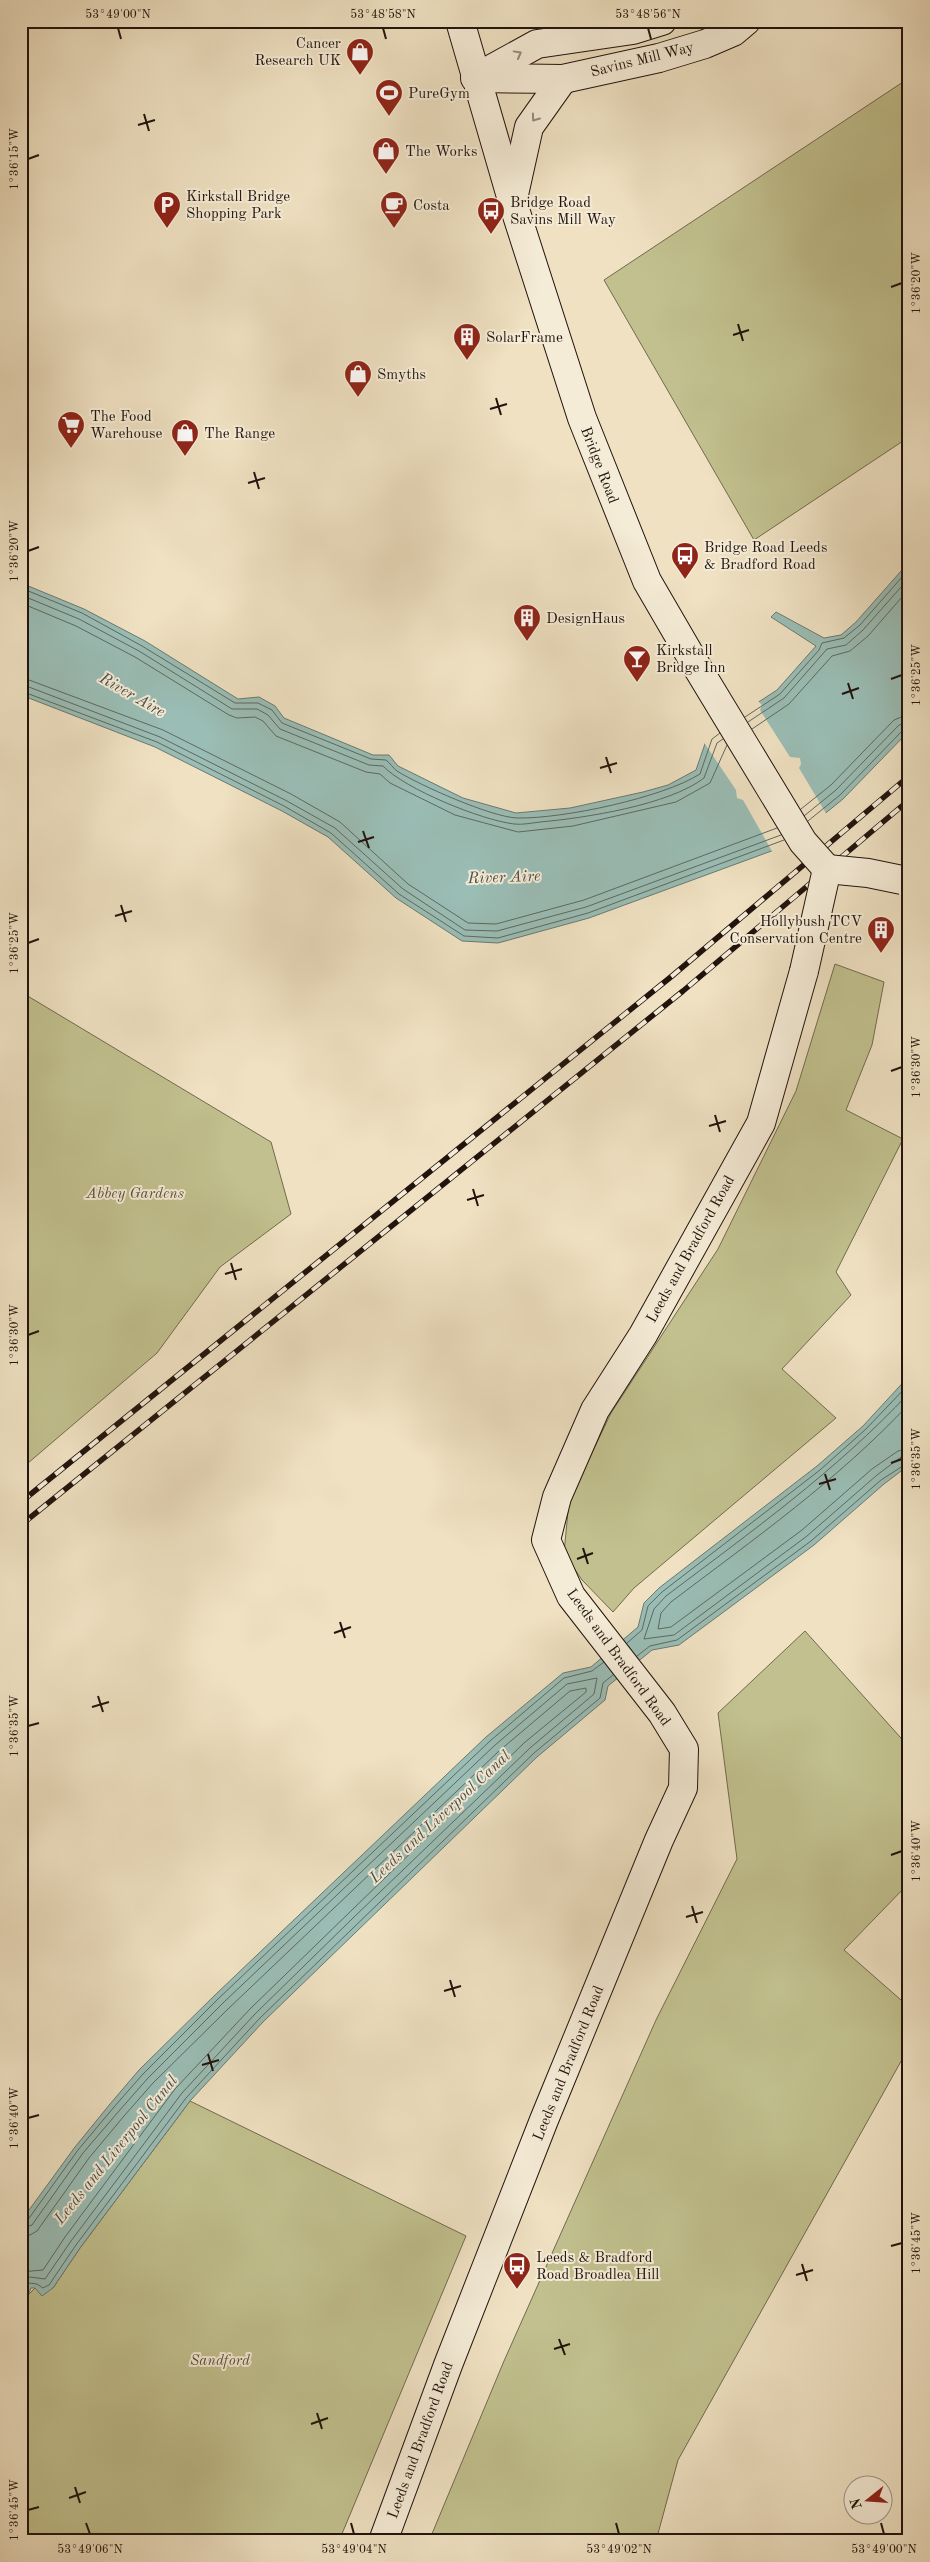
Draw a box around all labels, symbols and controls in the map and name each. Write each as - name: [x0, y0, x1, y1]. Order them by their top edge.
- text: 53°49'00"N: [85, 8, 151, 21]
- text: 53°48'58"N: [350, 8, 416, 21]
- text: 53°48'56"N: [615, 8, 681, 21]
- place label: Cancer Research UK: [254, 37, 341, 69]
- shop icon: Cancer Research UK: [345, 37, 375, 76]
- street label: Savins Mill Way: [589, 40, 696, 81]
- one-way arrow: [512, 50, 521, 60]
- sports icon: PureGym: [374, 78, 404, 117]
- place label: PureGym: [408, 87, 470, 102]
- one-way arrow: [532, 112, 540, 121]
- text: 1°36'15"W: [8, 128, 21, 190]
- shop icon: The Works: [371, 136, 401, 175]
- place label: The Works: [405, 145, 477, 160]
- parking icon: Kirkstall Bridge Shopping Park: [152, 190, 182, 229]
- place label: Kirkstall Bridge Shopping Park: [186, 190, 290, 222]
- cafe icon: Costa: [379, 190, 409, 229]
- bus stop icon: Bridge Road Savins Mill Way: [476, 196, 506, 235]
- place label: Bridge Road Savins Mill Way: [510, 196, 616, 228]
- place label: Costa: [413, 199, 450, 214]
- text: 1°36'20"W: [911, 252, 923, 314]
- building icon: SolarFrame: [452, 322, 482, 361]
- place label: SolarFrame: [486, 331, 563, 346]
- shop icon: Smyths: [343, 359, 373, 398]
- place label: Smyths: [377, 368, 426, 383]
- supermarket icon: The Food Warehouse: [56, 410, 86, 449]
- place label: The Food Warehouse: [90, 410, 162, 442]
- shop icon: The Range: [170, 418, 200, 457]
- street label: Bridge Road: [577, 425, 620, 506]
- place label: The Range: [204, 427, 275, 442]
- text: 1°36'20"W: [9, 520, 21, 582]
- bus stop icon: Bridge Road Leeds & Bradford Road: [670, 541, 700, 580]
- place label: Bridge Road Leeds & Bradford Road: [704, 541, 827, 573]
- building icon: DesignHaus: [512, 603, 542, 642]
- place label: DesignHaus: [546, 612, 625, 627]
- bar icon: Kirkstall Bridge Inn: [622, 644, 652, 683]
- place label: Kirkstall Bridge Inn: [656, 644, 726, 676]
- text: 1°36'25"W: [910, 644, 923, 706]
- water label: River Aire: [96, 670, 168, 721]
- water label: River Aire: [466, 869, 541, 887]
- text: 1°36'25"W: [8, 912, 21, 974]
- place label: Hollybush TCV Conservation Centre: [730, 915, 862, 947]
- building icon: Hollybush TCV Conservation Centre: [866, 915, 896, 954]
- text: 1°36'30"W: [911, 1036, 923, 1098]
- street label: Leeds and Bradford Road: [645, 1174, 738, 1326]
- park label: Abbey Gardens: [85, 1187, 184, 1202]
- text: 1°36'30"W: [9, 1304, 21, 1366]
- text: 1°36'35"W: [910, 1428, 923, 1490]
- street label: Leeds and Bradford Road: [563, 1586, 673, 1729]
- text: 1°36'35"W: [8, 1695, 21, 1757]
- water label: Leeds and Liverpool Canal: [366, 1748, 514, 1887]
- text: 1°36'40"W: [911, 1820, 923, 1882]
- street label: Leeds and Bradford Road: [531, 1984, 607, 2143]
- water label: Leeds and Liverpool Canal: [51, 2073, 181, 2228]
- text: 1°36'40"W: [9, 2087, 21, 2149]
- text: 1°36'45"W: [910, 2212, 923, 2274]
- bus stop icon: Leeds & Bradford Road Broadlea Hill: [502, 2251, 532, 2290]
- place label: Leeds & Bradford Road Broadlea Hill: [536, 2251, 659, 2283]
- park label: Sandford: [190, 2354, 251, 2369]
- street label: Leeds and Bradford Road: [386, 2360, 457, 2521]
- north arrow: [842, 2474, 892, 2524]
- text: 1°36'45"W: [8, 2479, 21, 2541]
- text: N: [848, 2496, 865, 2511]
- text: 53°49'06"N: [57, 2543, 123, 2556]
- text: 53°49'04"N: [321, 2543, 387, 2556]
- text: 53°49'02"N: [586, 2543, 652, 2556]
- text: 53°49'00"N: [851, 2543, 917, 2556]

